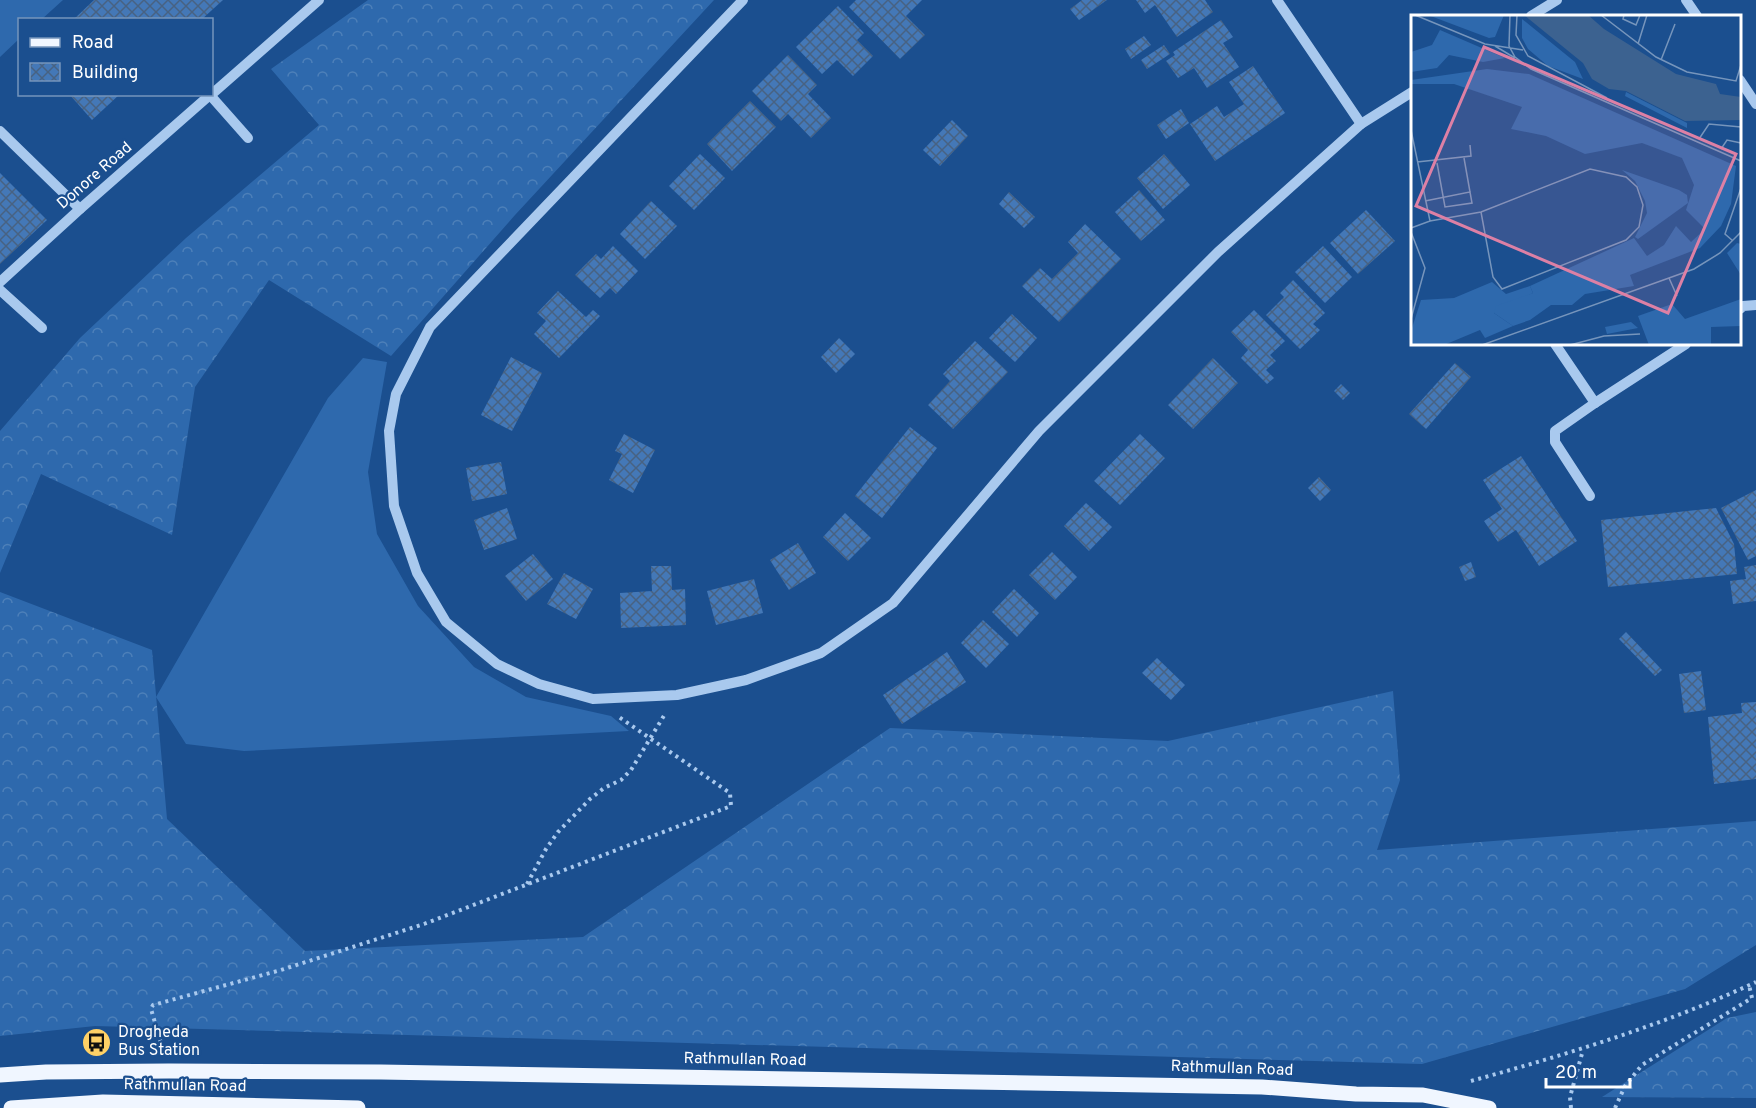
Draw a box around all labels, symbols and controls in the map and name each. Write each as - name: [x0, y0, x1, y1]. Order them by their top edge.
- inset map: [1411, 15, 1741, 345]
- legend: [18, 18, 213, 96]
- text: Road: [72, 32, 114, 55]
- text: Building: [72, 62, 138, 85]
- street label: Donore Road: [53, 138, 137, 214]
- place label: Drogheda Bus Station: [118, 1023, 200, 1061]
- bus stop icon: Drogheda Bus Station: [81, 1026, 113, 1058]
- street label: Rathmullan Road: [683, 1049, 807, 1071]
- scale bar: [1546, 1051, 1630, 1089]
- street label: Rathmullan Road: [1170, 1057, 1294, 1081]
- text: 20 m: [1555, 1062, 1597, 1085]
- street label: Rathmullan Road: [123, 1075, 247, 1097]

